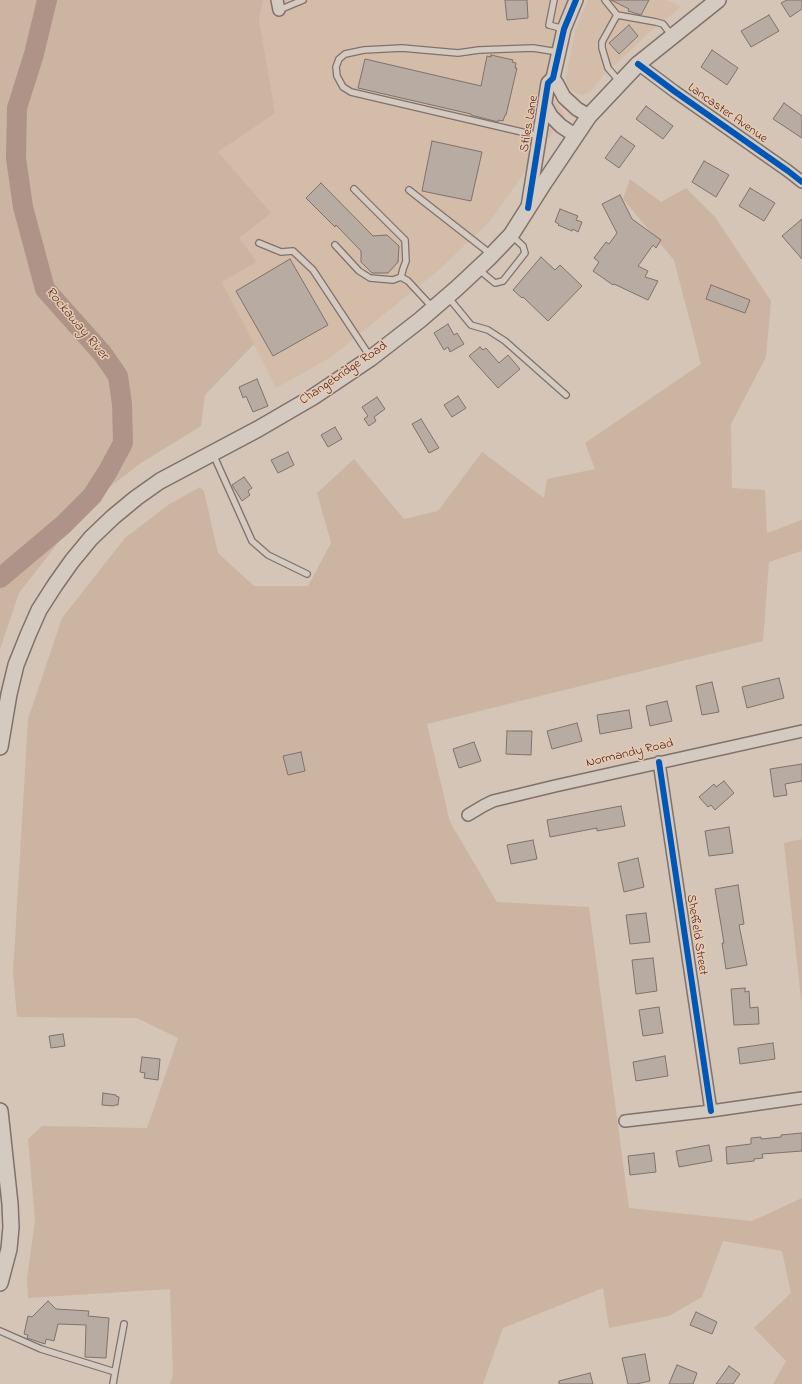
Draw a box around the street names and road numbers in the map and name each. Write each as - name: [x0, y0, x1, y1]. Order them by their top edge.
- street label: Lancaster Avenue: [684, 81, 770, 147]
- street label: Stiles Lane: [517, 95, 543, 153]
- street label: Changebridge Road: [297, 339, 391, 409]
- street label: Normandy Road: [585, 736, 675, 772]
- street label: Sheffield Street: [682, 893, 710, 977]

